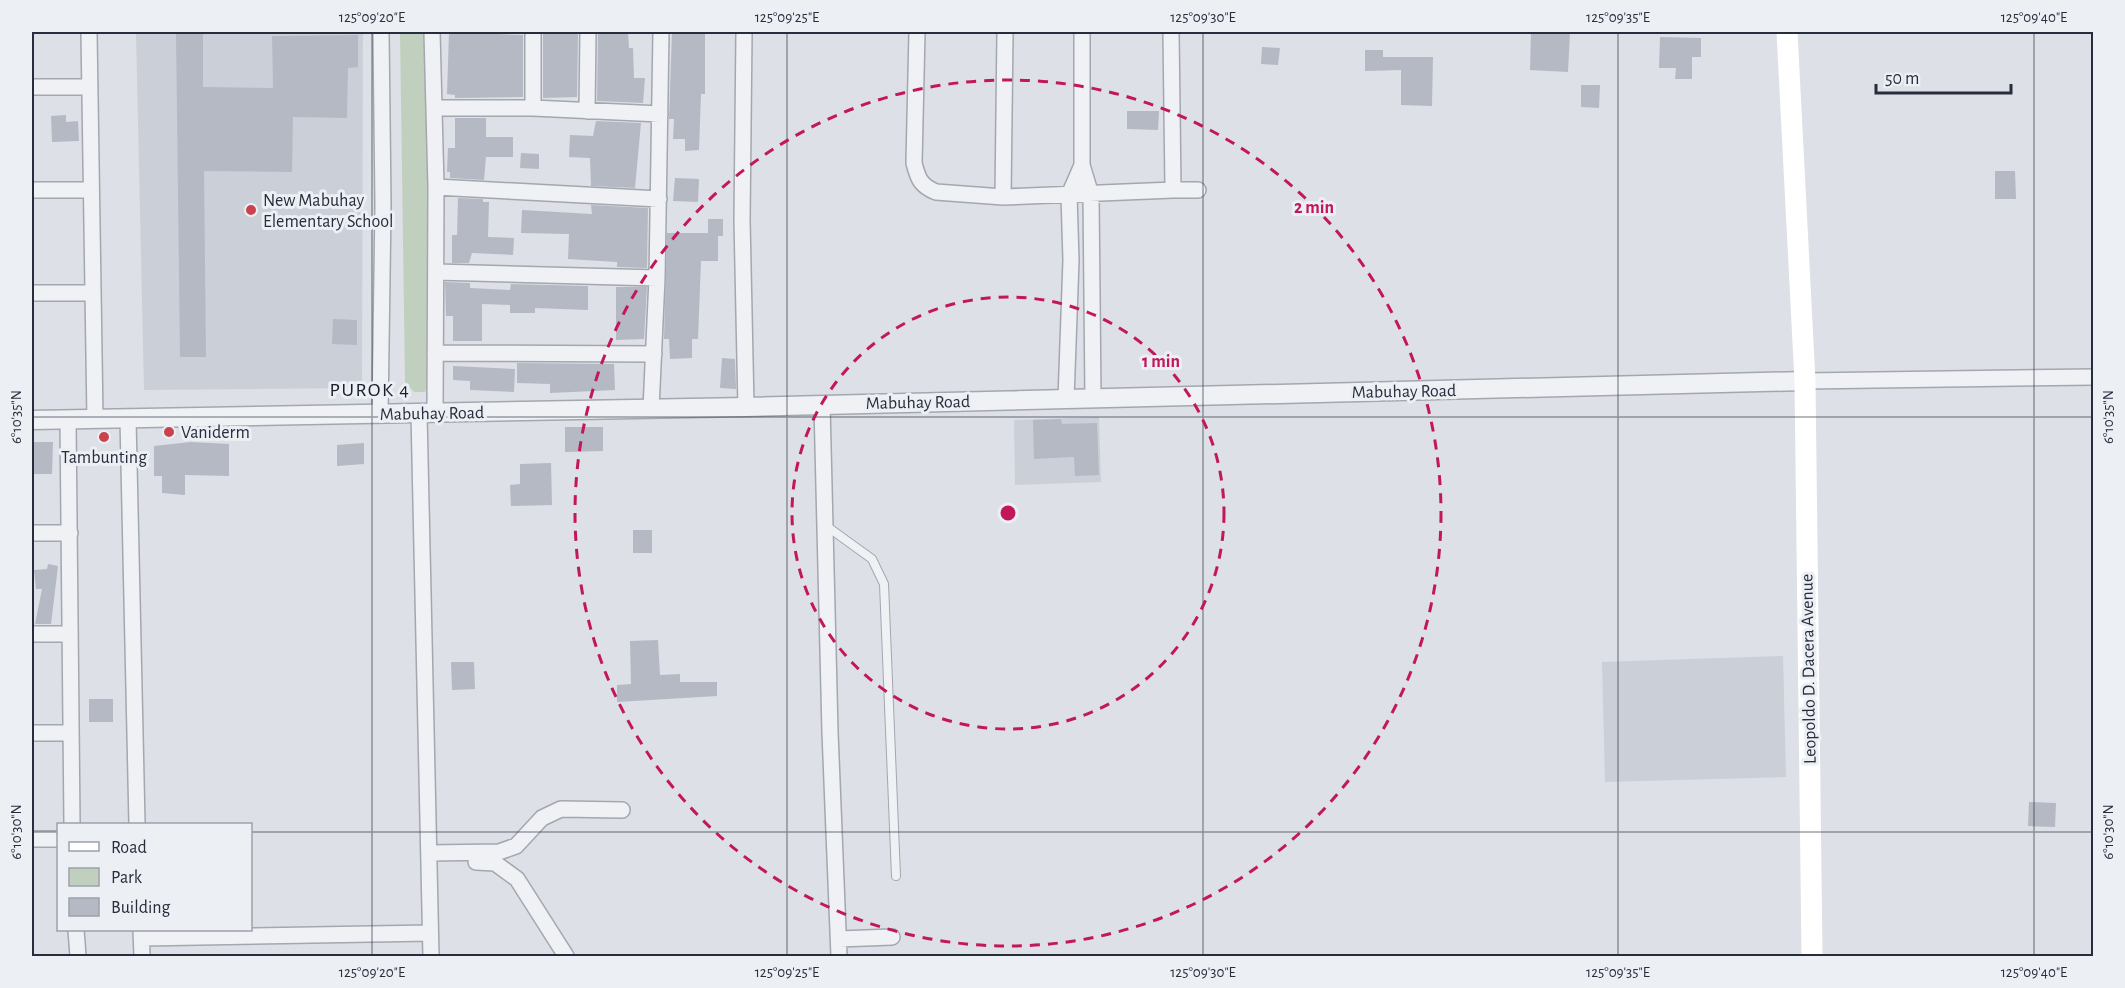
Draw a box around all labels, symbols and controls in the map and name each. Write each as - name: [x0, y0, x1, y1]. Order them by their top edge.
- text: 125°09'20"E: [339, 10, 405, 25]
- text: 125°09'25"E: [755, 10, 819, 25]
- text: 125°09'30"E: [1170, 10, 1236, 25]
- text: 125°09'35"E: [1586, 10, 1650, 25]
- text: 125°09'40"E: [2001, 10, 2067, 25]
- scale bar: [1876, 57, 2011, 95]
- text: 50 m: [1885, 70, 1919, 88]
- place label: New Mabuhay Elementary School: [263, 192, 394, 231]
- text: 2 min: [1294, 199, 1334, 217]
- marker: New Mabuhay Elementary School: [244, 203, 258, 217]
- text: 1 min: [1142, 353, 1180, 371]
- district label: PUROK 4: [330, 380, 410, 400]
- street label: Mabuhay Road: [1352, 382, 1457, 402]
- text: 6°10'35"N: [9, 390, 24, 444]
- text: 6°10'35"N: [2101, 390, 2116, 444]
- street label: Mabuhay Road: [866, 393, 971, 413]
- street label: Mabuhay Road: [380, 404, 485, 424]
- place label: Vaniderm: [181, 424, 250, 442]
- marker: Vaniderm: [162, 425, 176, 439]
- marker: Tambunting: [97, 430, 111, 444]
- place label: Tambunting: [61, 449, 147, 467]
- centre of rings: [998, 503, 1018, 523]
- street label: Leopoldo D. Dacera Avenue: [1798, 574, 1820, 764]
- text: 6°10'30"N: [9, 804, 24, 860]
- text: 6°10'30"N: [2101, 804, 2116, 860]
- legend: [57, 823, 252, 931]
- text: Road: [111, 839, 147, 857]
- text: Park: [111, 869, 143, 887]
- text: Building: [111, 899, 171, 917]
- text: 125°09'20"E: [339, 965, 405, 980]
- text: 125°09'25"E: [755, 965, 819, 980]
- text: 125°09'30"E: [1170, 965, 1236, 980]
- text: 125°09'35"E: [1586, 965, 1650, 980]
- text: 125°09'40"E: [2001, 965, 2067, 980]

